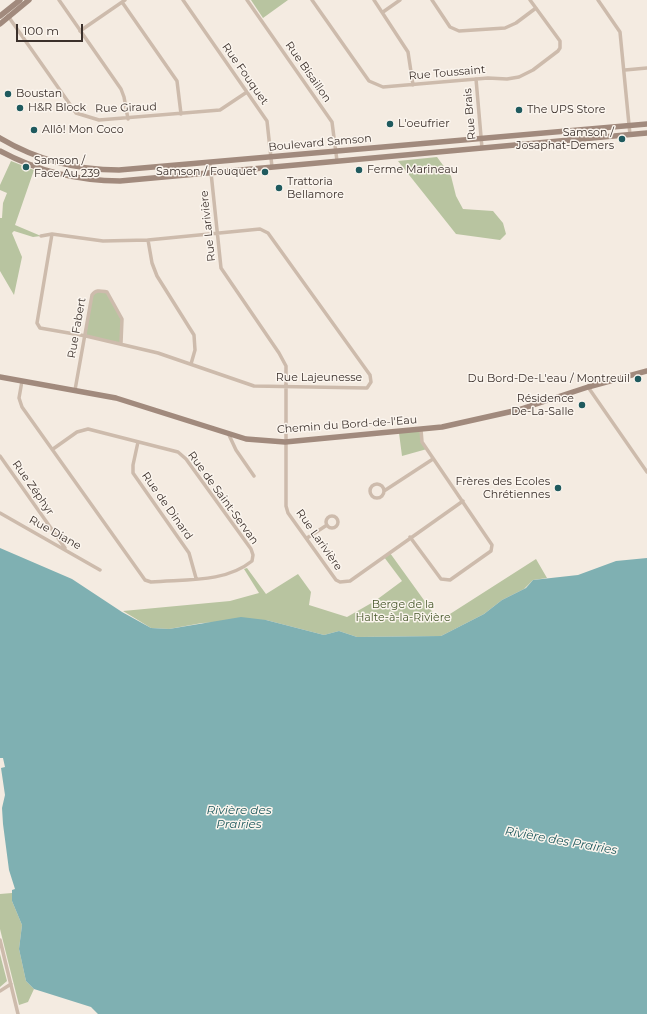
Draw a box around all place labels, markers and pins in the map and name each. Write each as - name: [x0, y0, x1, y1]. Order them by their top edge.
- place label: Boustan: [16, 87, 62, 101]
- marker: Boustan: [3, 89, 13, 99]
- place label: H&R Block: [28, 101, 86, 115]
- marker: H&R Block: [15, 103, 25, 113]
- place label: The UPS Store: [527, 103, 605, 117]
- marker: The UPS Store: [514, 105, 524, 115]
- place label: L'oeufrier: [398, 117, 450, 131]
- marker: L'oeufrier: [385, 119, 395, 129]
- place label: Allô! Mon Coco: [42, 123, 124, 137]
- marker: Allô! Mon Coco: [29, 125, 39, 135]
- place label: Samson / Josaphat-Demers: [516, 126, 614, 152]
- marker: Samson / Josaphat-Demers: [617, 134, 627, 144]
- place label: Samson / Face Au 239: [34, 154, 100, 180]
- marker: Samson / Face Au 239: [21, 162, 31, 172]
- place label: Ferme Marineau: [367, 163, 458, 177]
- place label: Samson / Fouquet: [156, 165, 257, 179]
- marker: Ferme Marineau: [354, 165, 364, 175]
- marker: Samson / Fouquet: [260, 167, 270, 177]
- place label: Trattoria Bellamore: [287, 175, 344, 201]
- marker: Trattoria Bellamore: [274, 183, 284, 193]
- place label: Du Bord-De-L'eau / Montreuil: [468, 372, 630, 386]
- marker: Du Bord-De-L'eau / Montreuil: [633, 374, 643, 384]
- place label: Résidence De-La-Salle: [511, 392, 574, 418]
- marker: Résidence De-La-Salle: [577, 400, 587, 410]
- place label: Frères des Ecoles Chrétiennes: [455, 475, 550, 501]
- marker: Frères des Ecoles Chrétiennes: [553, 483, 563, 493]

